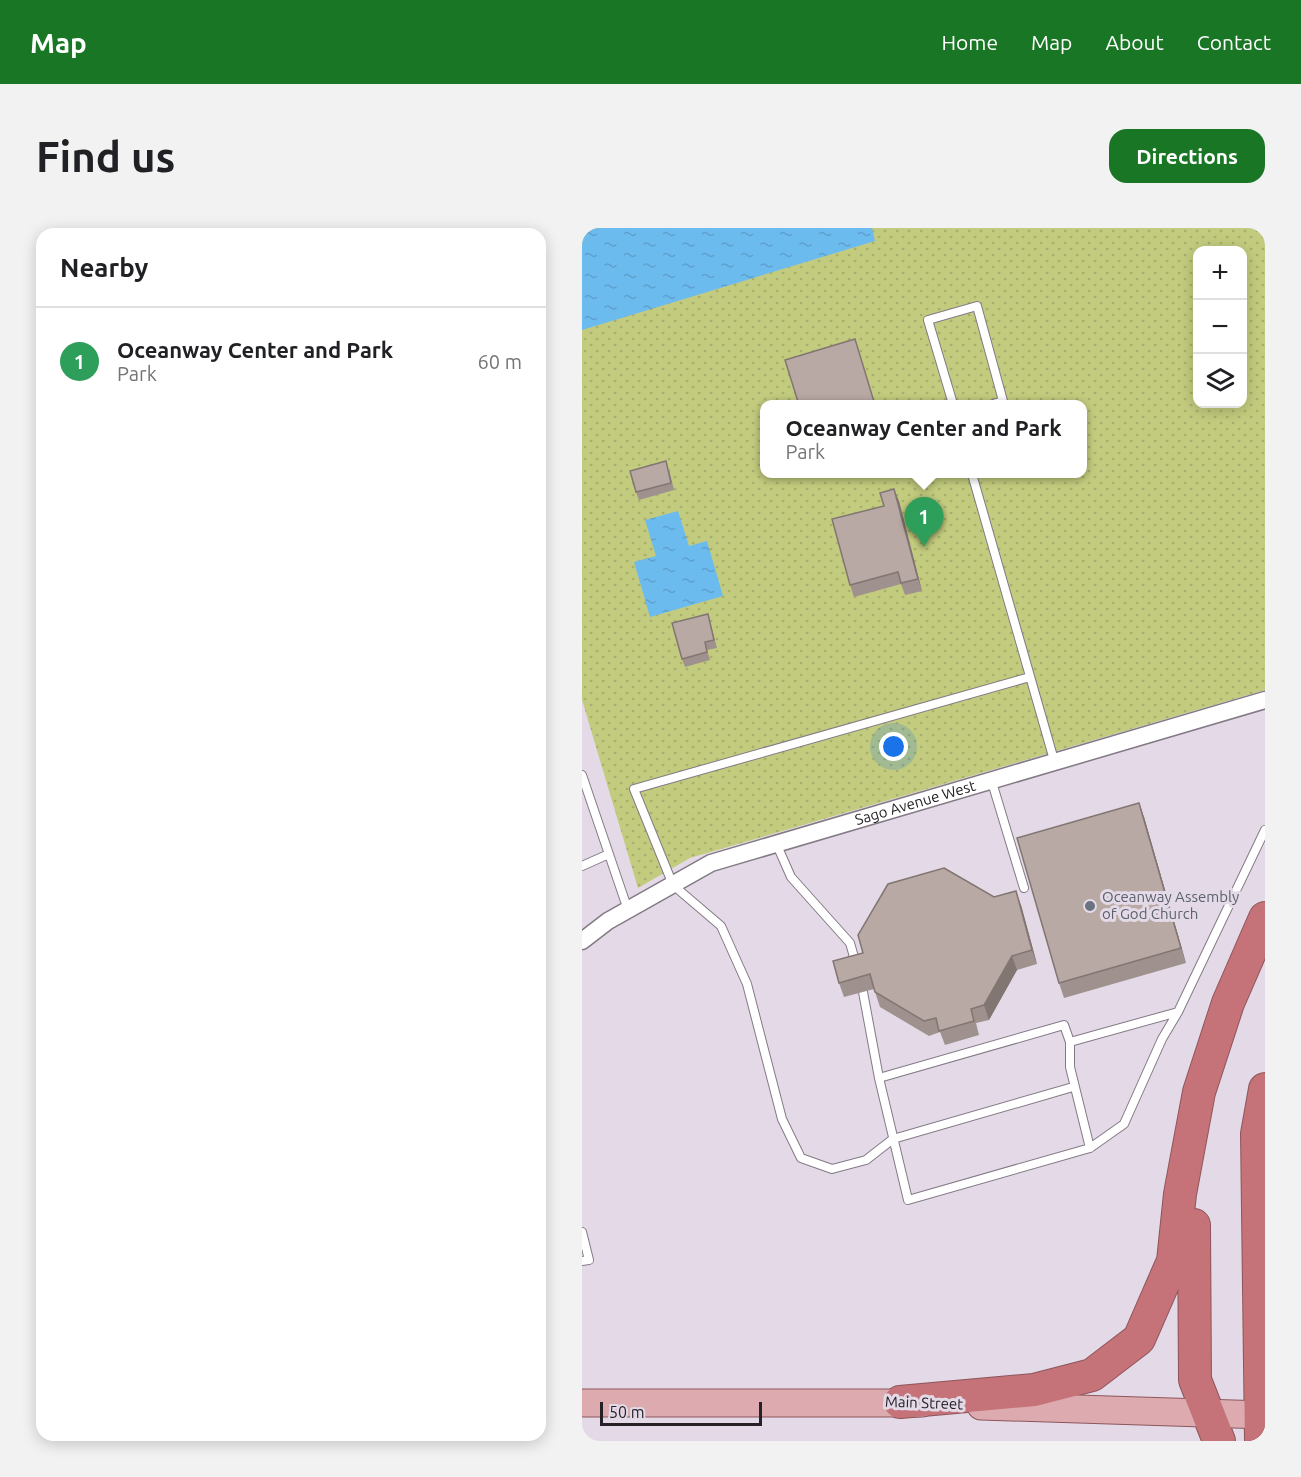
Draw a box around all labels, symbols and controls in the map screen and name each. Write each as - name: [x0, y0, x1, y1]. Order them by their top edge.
- text: Map: [30, 27, 87, 58]
- text: Home: [941, 30, 998, 54]
- text: Map: [1031, 30, 1072, 54]
- text: About: [1105, 30, 1164, 54]
- text: Contact: [1197, 30, 1271, 54]
- button: Directions: [1109, 129, 1265, 183]
- text: Find us: [36, 133, 175, 180]
- map controls: [1193, 246, 1247, 408]
- button: +: [1193, 246, 1247, 300]
- text: Nearby: [60, 253, 148, 282]
- button: −: [1193, 300, 1247, 354]
- text: Oceanway Center and Park: [117, 337, 393, 362]
- text: 1: [74, 350, 85, 373]
- text: 60 m: [478, 350, 522, 373]
- button: layers: [1193, 354, 1247, 408]
- text: Park: [117, 362, 157, 385]
- popup: [760, 400, 1087, 478]
- text: Oceanway Center and Park: [785, 415, 1062, 440]
- text: Park: [785, 440, 825, 463]
- pin: 1: [904, 498, 944, 547]
- your location: [879, 732, 908, 761]
- street label: Sago Avenue West: [853, 777, 978, 828]
- place label: Oceanway Assembly of God Church: [1102, 888, 1239, 922]
- marker: Oceanway Assembly of God Church: [1083, 899, 1097, 913]
- street label: Main Street: [885, 1393, 964, 1412]
- scale bar: [600, 1399, 762, 1426]
- text: 50 m: [609, 1403, 645, 1421]

